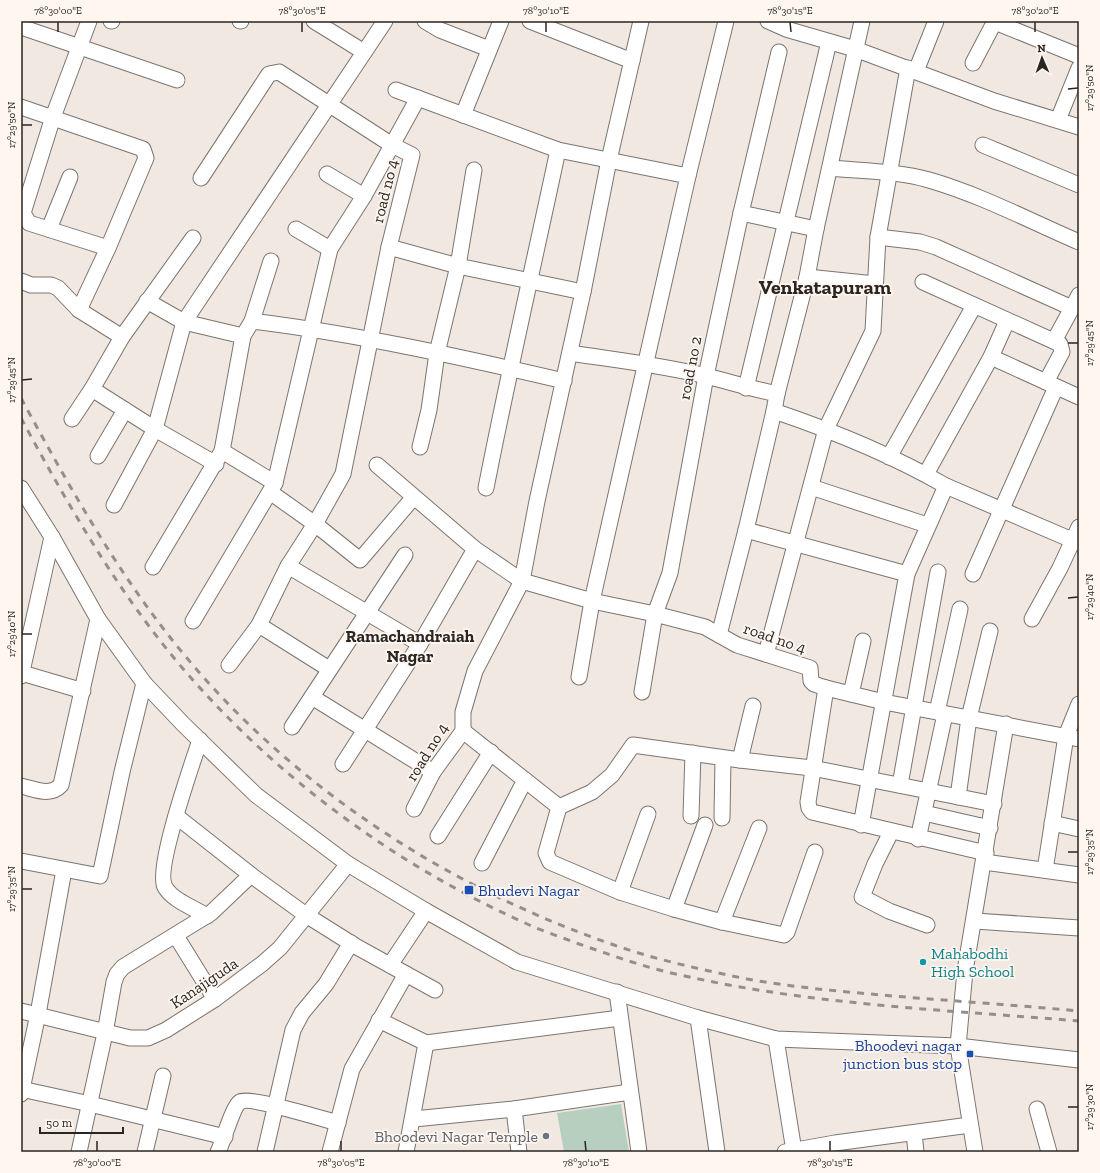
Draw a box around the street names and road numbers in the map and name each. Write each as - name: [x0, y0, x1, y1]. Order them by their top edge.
- street label: road no 4: [368, 157, 402, 225]
- street label: road no 2: [675, 335, 705, 401]
- street label: road no 4: [741, 618, 809, 658]
- street label: road no 4: [402, 719, 452, 784]
- street label: Kanajiguda: [166, 953, 242, 1013]

